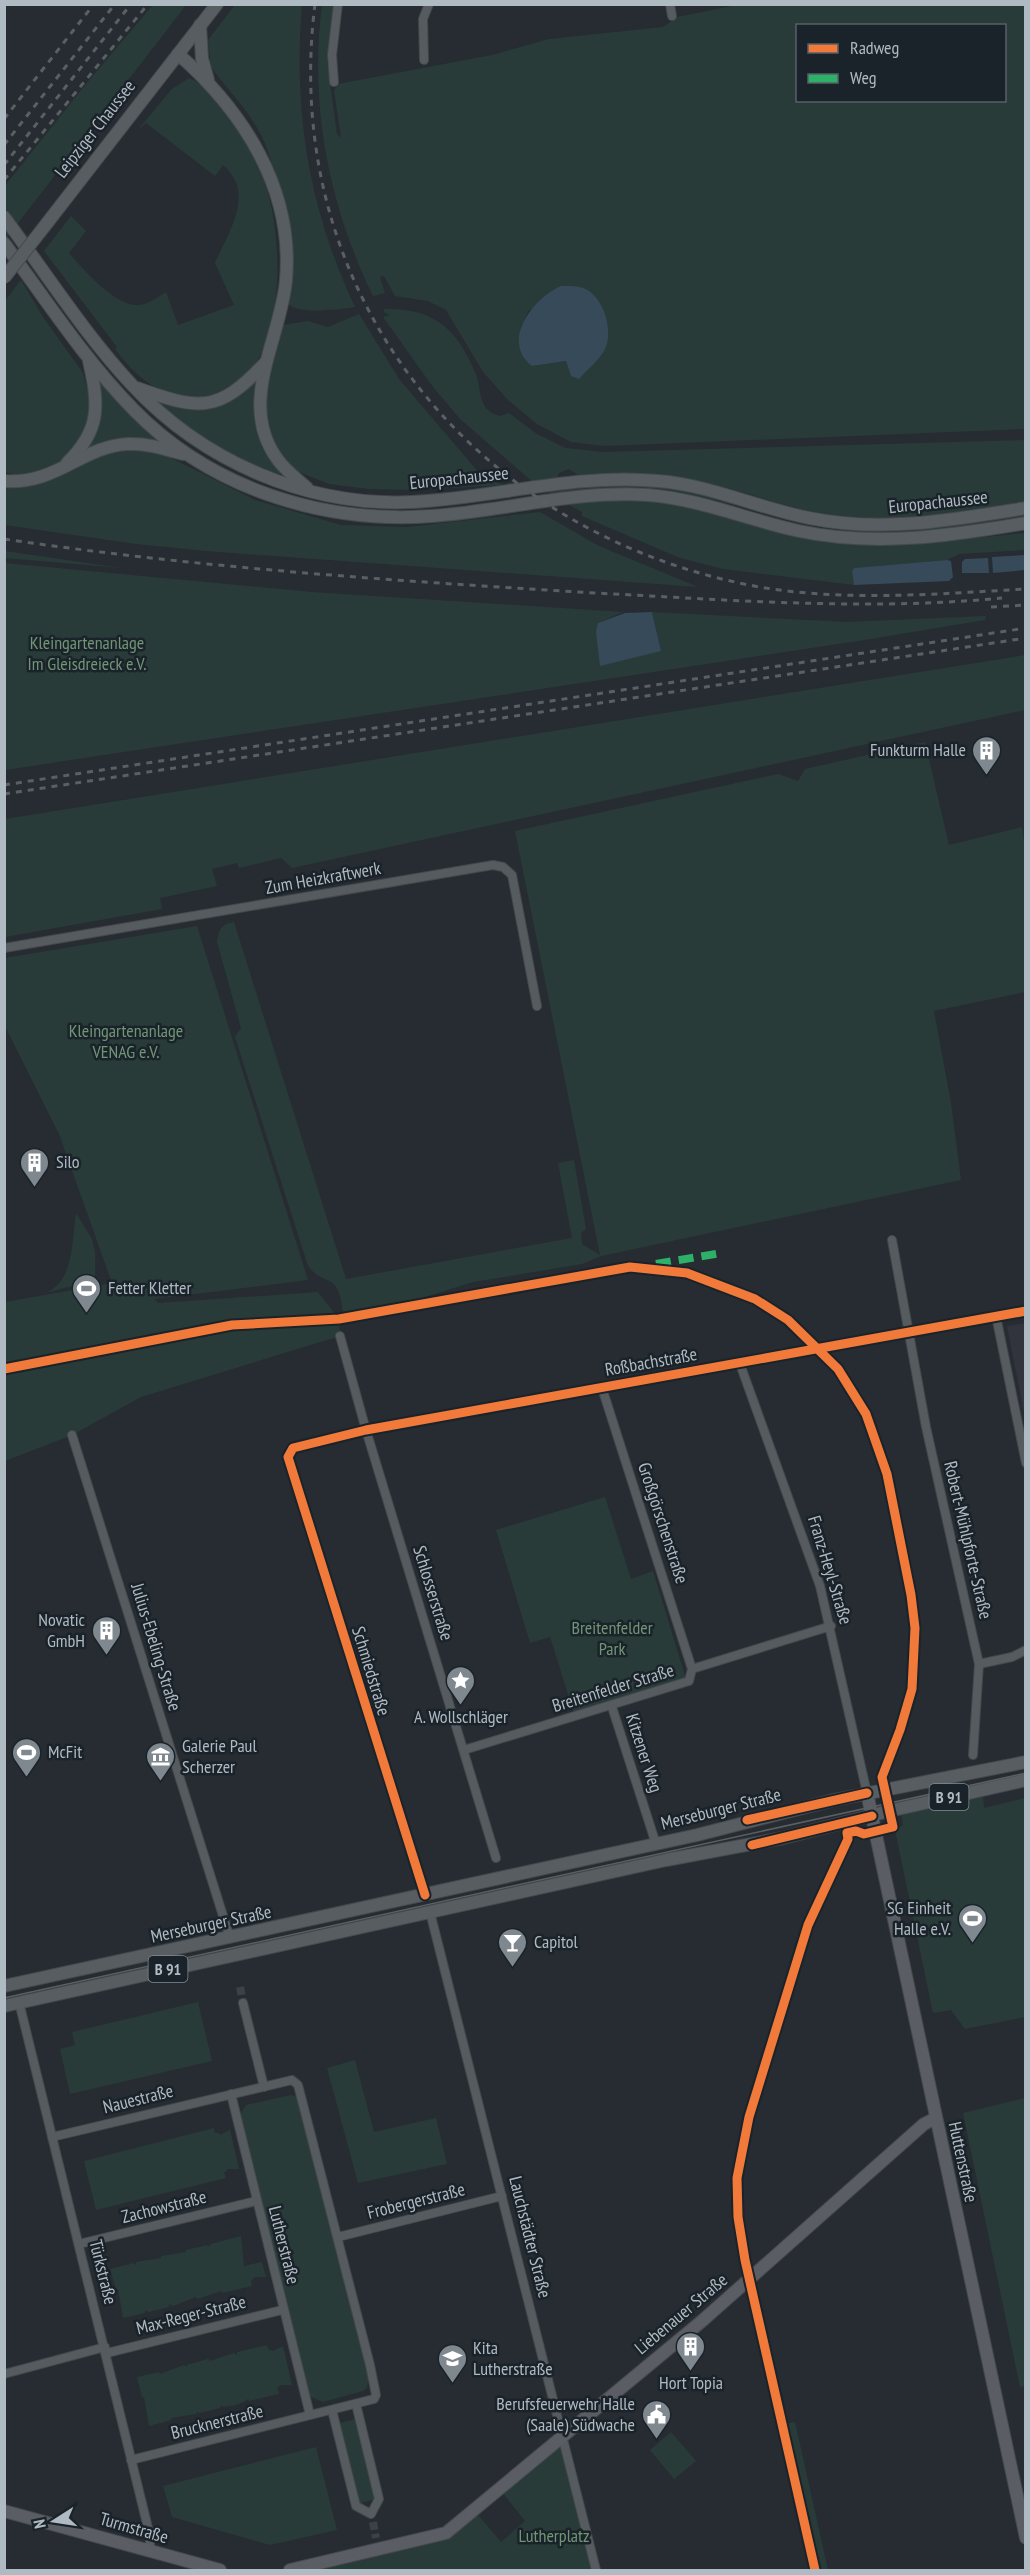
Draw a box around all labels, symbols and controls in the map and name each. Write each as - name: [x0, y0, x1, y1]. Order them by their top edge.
- legend: [796, 24, 1006, 102]
- text: Radweg: [850, 36, 899, 59]
- text: Weg: [850, 66, 877, 89]
- street label: Leipziger Chaussee: [49, 75, 140, 182]
- street label: Europachaussee: [408, 461, 510, 494]
- street label: Europachaussee: [887, 485, 989, 518]
- park label: Kleingartenanlage Im Gleisdreieck e.V.: [28, 631, 146, 675]
- building icon: Funkturm Halle: [971, 734, 1003, 776]
- place label: Funkturm Halle: [870, 738, 966, 761]
- street label: Zum Heizkraftwerk: [263, 856, 382, 899]
- park label: Kleingartenanlage VENAG e.V.: [69, 1019, 183, 1063]
- building icon: Silo: [19, 1146, 51, 1188]
- place label: Silo: [56, 1150, 80, 1173]
- sports icon: Fetter Kletter: [71, 1272, 103, 1314]
- place label: Fetter Kletter: [108, 1276, 191, 1299]
- street label: Roßbachstraße: [603, 1342, 699, 1381]
- street label: Großgörschenstraße: [633, 1459, 694, 1586]
- street label: Robert-Mühlpforte-Straße: [939, 1459, 998, 1621]
- street label: Franz-Heyl-Straße: [803, 1513, 858, 1627]
- street label: Schlosserstraße: [408, 1543, 459, 1643]
- street label: Julius-Ebeling-Straße: [126, 1579, 187, 1714]
- place label: Novatic GmbH: [38, 1608, 86, 1652]
- building icon: Novatic GmbH: [90, 1614, 122, 1656]
- park label: Breitenfelder Park: [571, 1616, 653, 1660]
- street label: Schmiedstraße: [347, 1623, 396, 1718]
- street label: Breitenfelder Straße: [549, 1658, 676, 1717]
- place icon: A. Wollschläger: [445, 1664, 477, 1706]
- place label: A. Wollschläger: [414, 1705, 508, 1728]
- street label: Kitzener Weg: [621, 1710, 668, 1795]
- place label: Galerie Paul Scherzer: [182, 1734, 257, 1778]
- sports icon: McFit: [11, 1736, 43, 1778]
- place label: McFit: [48, 1740, 82, 1763]
- museum icon: Galerie Paul Scherzer: [145, 1740, 177, 1782]
- street label: Merseburger Straße: [658, 1782, 783, 1835]
- road number: B 91: [930, 1784, 968, 1810]
- place label: SG Einheit Halle e.V.: [887, 1896, 951, 1940]
- street label: Merseburger Straße: [148, 1899, 273, 1948]
- sports icon: SG Einheit Halle e.V.: [956, 1902, 988, 1944]
- bar icon: Capitol: [497, 1926, 529, 1968]
- place label: Capitol: [534, 1930, 579, 1953]
- road number: B 91: [148, 1956, 188, 1982]
- street label: Nauestraße: [100, 2079, 175, 2118]
- street label: Huttenstraße: [944, 2119, 983, 2204]
- street label: Lauchstädter Straße: [504, 2174, 557, 2300]
- street label: Frobergerstraße: [365, 2177, 467, 2224]
- street label: Zachowstraße: [119, 2185, 209, 2228]
- street label: Lutherstraße: [264, 2203, 305, 2286]
- street label: Türkstraße: [84, 2237, 123, 2307]
- street label: Liebenauer Straße: [630, 2268, 732, 2359]
- street label: Max-Reger-Straße: [134, 2290, 248, 2339]
- building icon: Hort Topia: [675, 2330, 707, 2372]
- place label: Kita Lutherstraße: [473, 2336, 553, 2380]
- school or university icon: Kita Lutherstraße: [436, 2342, 468, 2384]
- place label: Hort Topia: [659, 2371, 723, 2394]
- place label: Berufsfeuerwehr Halle (Saale) Südwache: [496, 2392, 635, 2436]
- public building icon: Berufsfeuerwehr Halle (Saale) Südwache: [640, 2398, 672, 2440]
- street label: Brucknerstraße: [168, 2399, 265, 2444]
- north arrow: [24, 2491, 84, 2551]
- street label: Turmstraße: [97, 2507, 171, 2548]
- text: N: [29, 2518, 50, 2530]
- park label: Lutherplatz: [519, 2524, 589, 2547]

